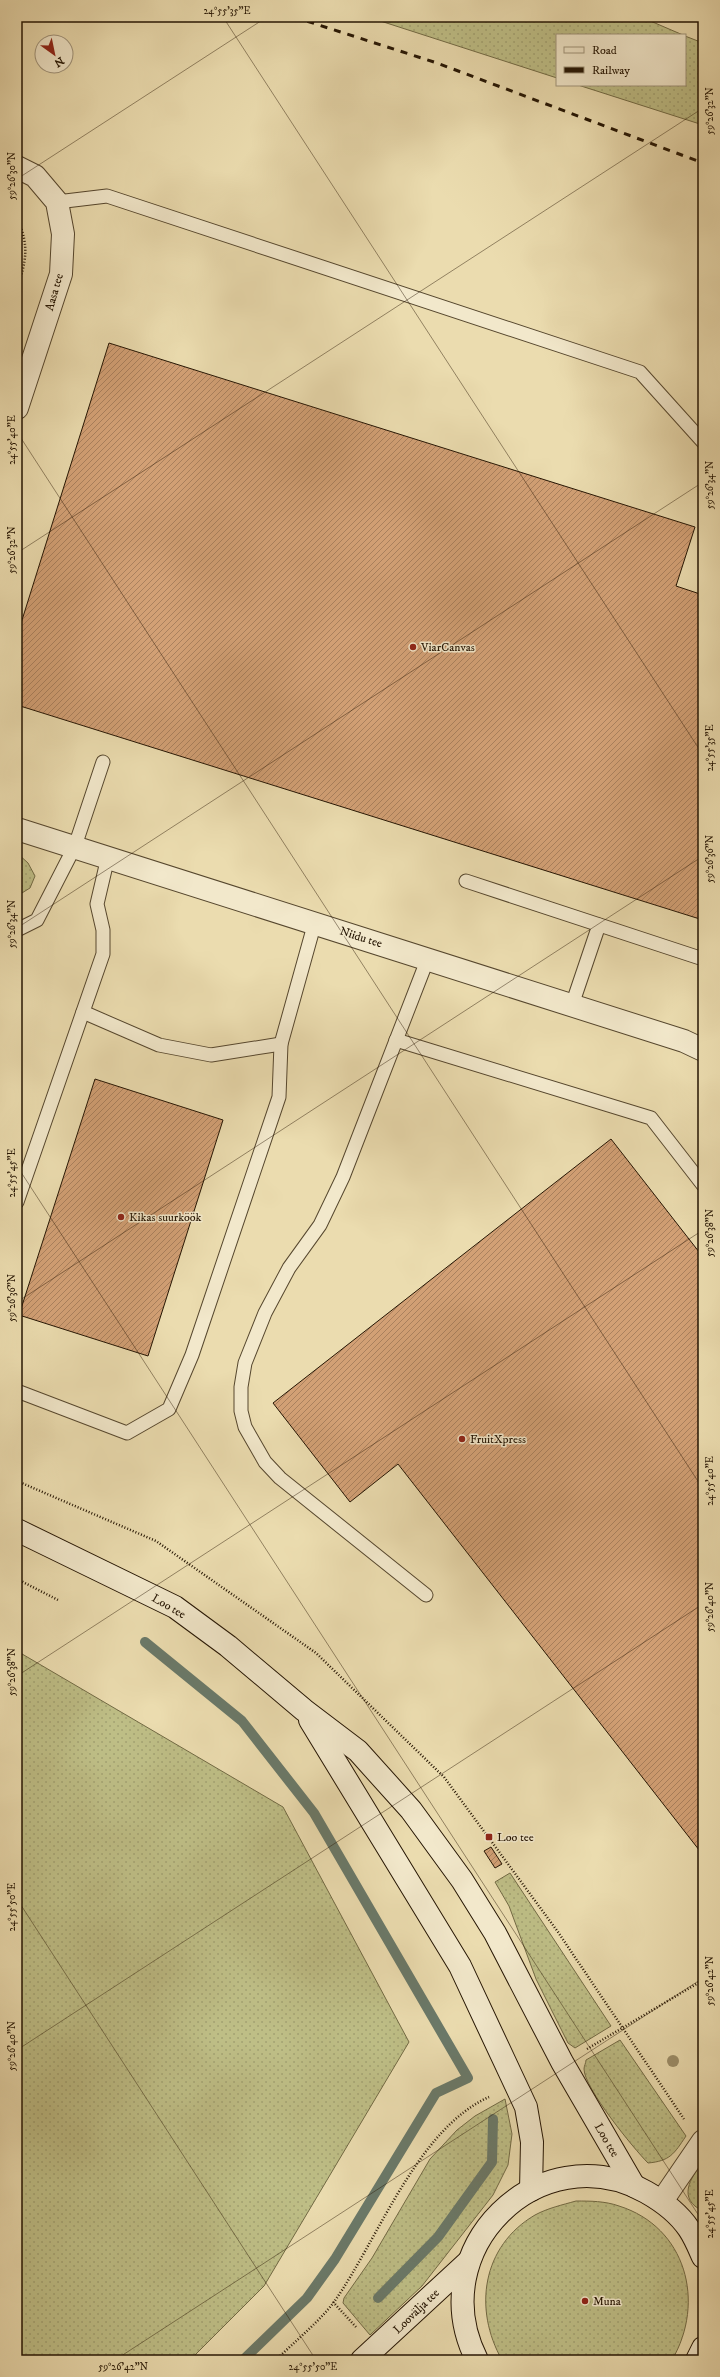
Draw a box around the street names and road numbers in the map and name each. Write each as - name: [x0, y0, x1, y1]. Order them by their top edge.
- street label: Aasa tee: [42, 272, 67, 313]
- street label: Niidu tee: [338, 924, 384, 951]
- street label: Loo tee: [149, 1591, 188, 1622]
- street label: Loo tee: [591, 2121, 622, 2160]
- street label: Loovälja tee: [390, 2286, 443, 2337]

